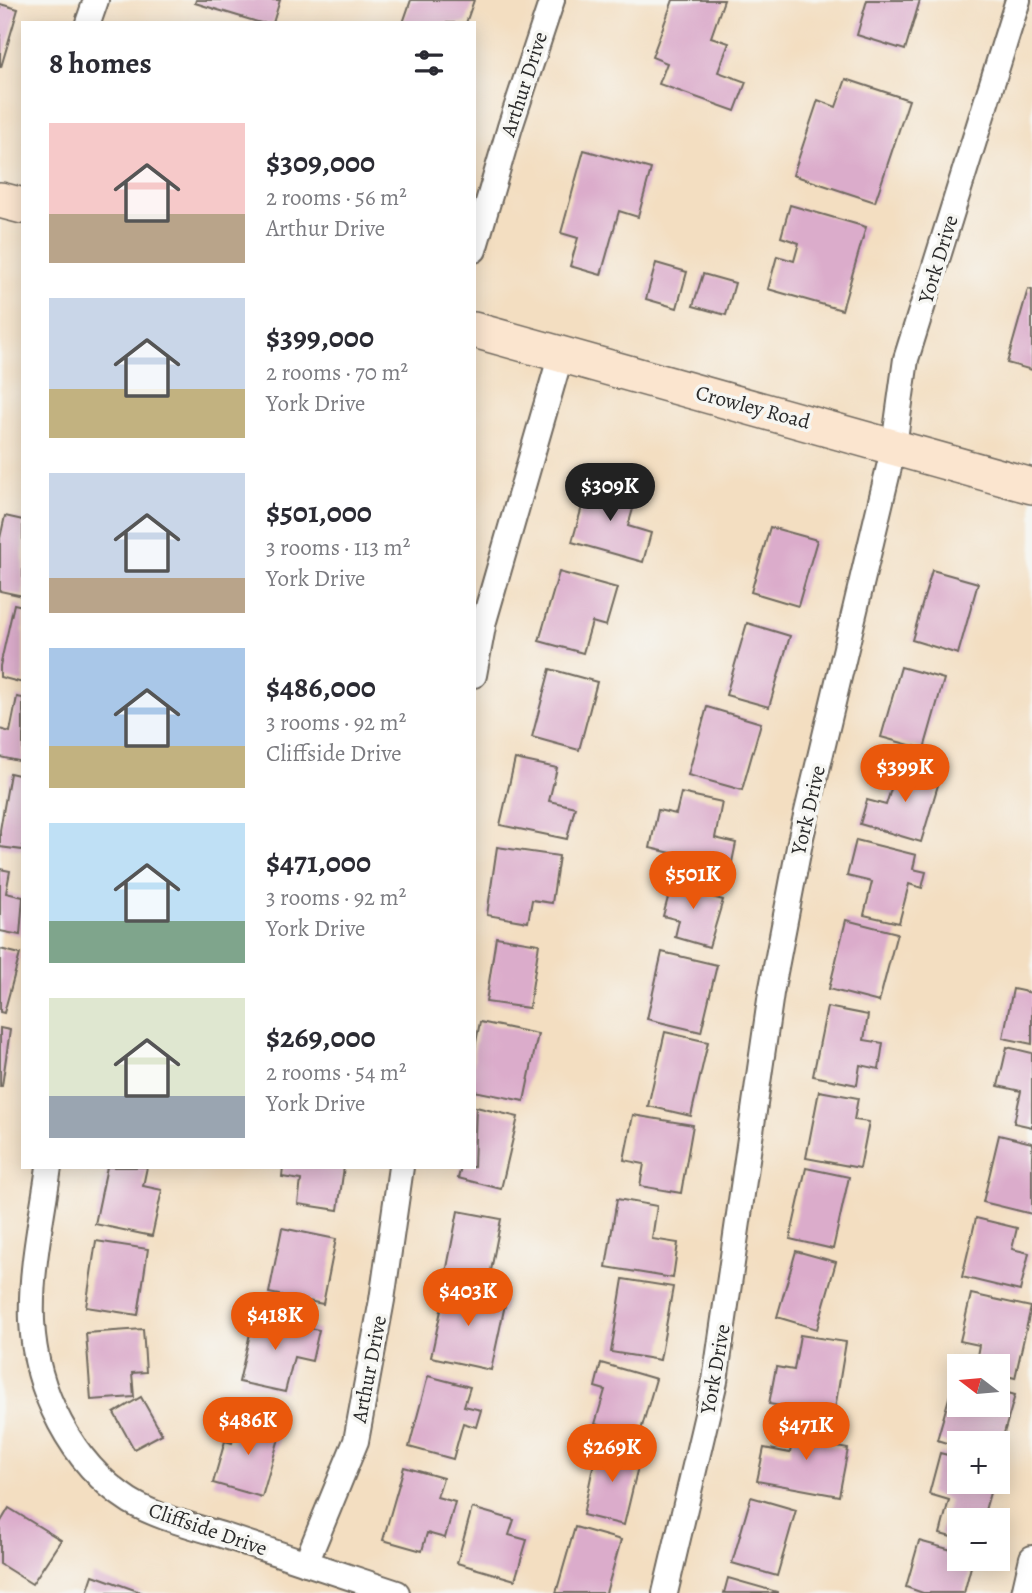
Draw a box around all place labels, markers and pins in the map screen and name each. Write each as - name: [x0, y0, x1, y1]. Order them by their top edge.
- pin: $309K: [561, 463, 659, 523]
- pin: $399K: [856, 744, 954, 804]
- pin: $501K: [644, 852, 742, 911]
- pin: $403K: [419, 1268, 517, 1328]
- pin: $418K: [226, 1292, 324, 1352]
- pin: $486K: [199, 1398, 297, 1457]
- pin: $471K: [757, 1402, 855, 1462]
- pin: $269K: [563, 1424, 661, 1484]

